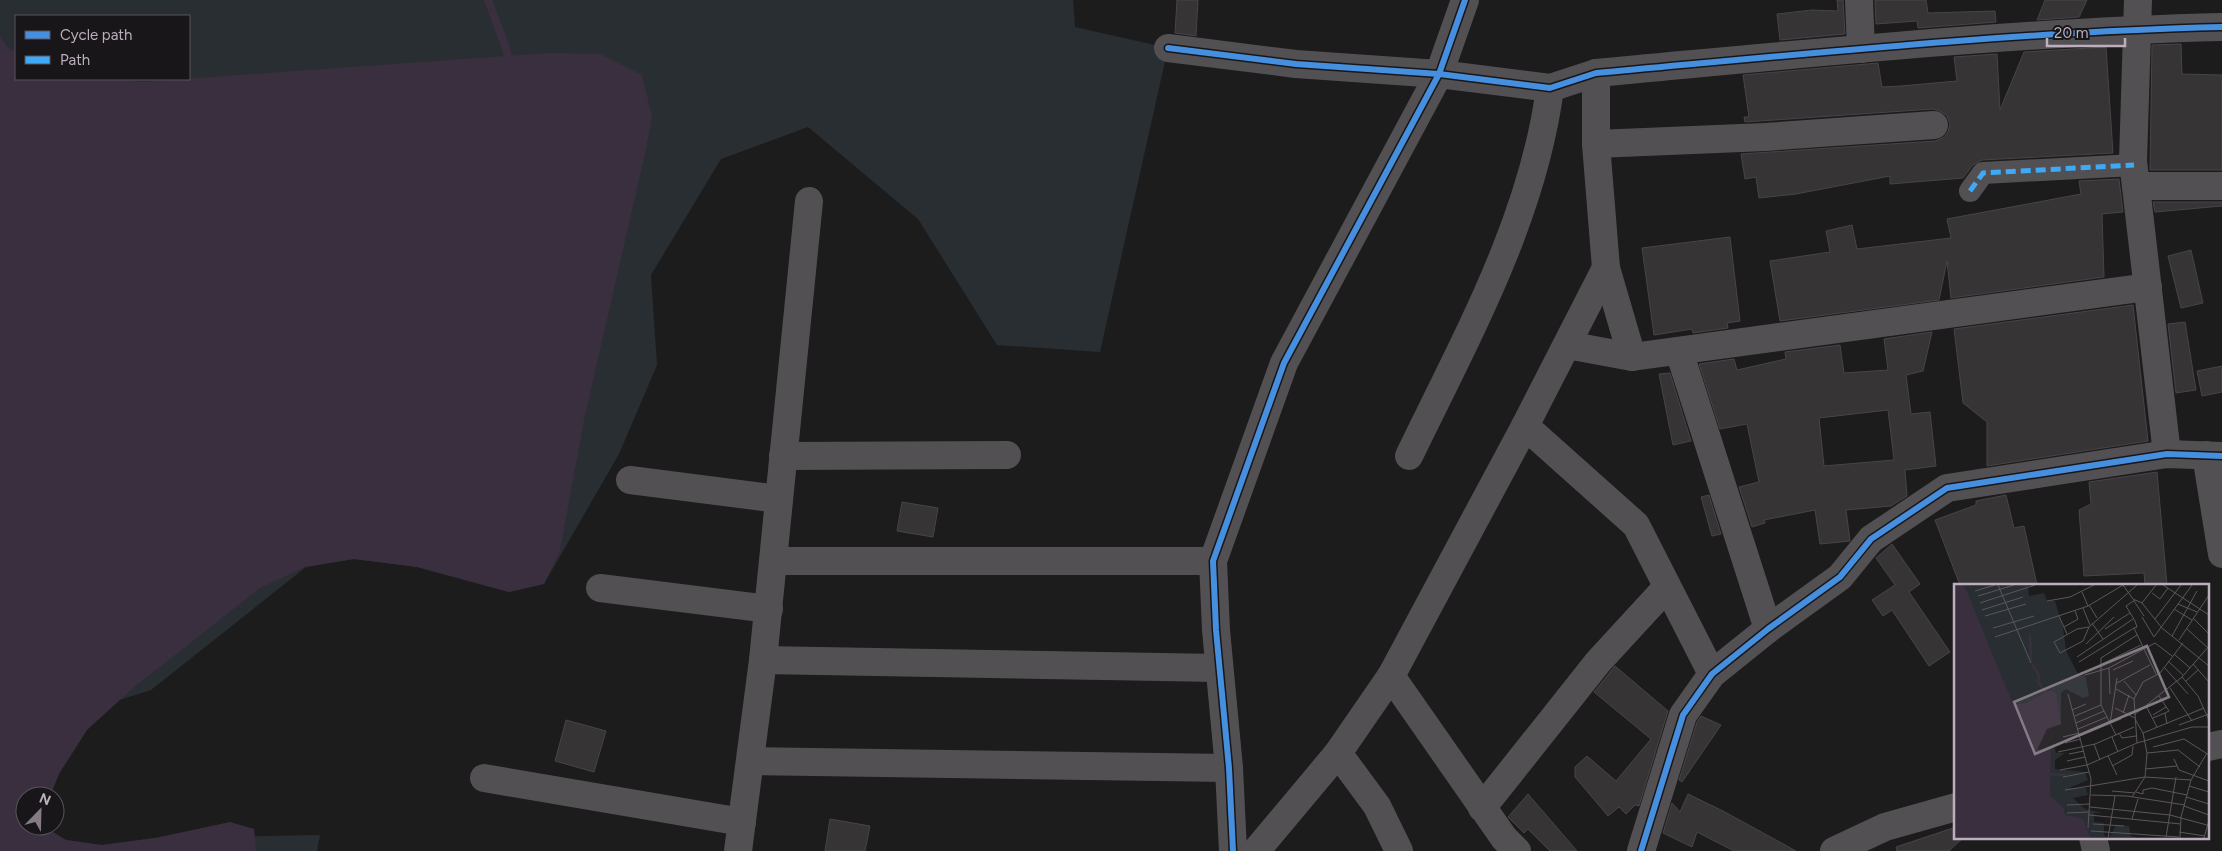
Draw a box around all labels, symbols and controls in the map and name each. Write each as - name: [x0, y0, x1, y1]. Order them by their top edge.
- legend: [15, 15, 190, 80]
- scale bar: [2047, 15, 2124, 47]
- text: 20 m: [2054, 24, 2088, 42]
- text: Cycle path: [60, 26, 132, 44]
- text: Path: [60, 51, 90, 69]
- inset map: [1954, 584, 2210, 838]
- north arrow: [15, 786, 65, 836]
- text: N: [37, 790, 53, 809]

